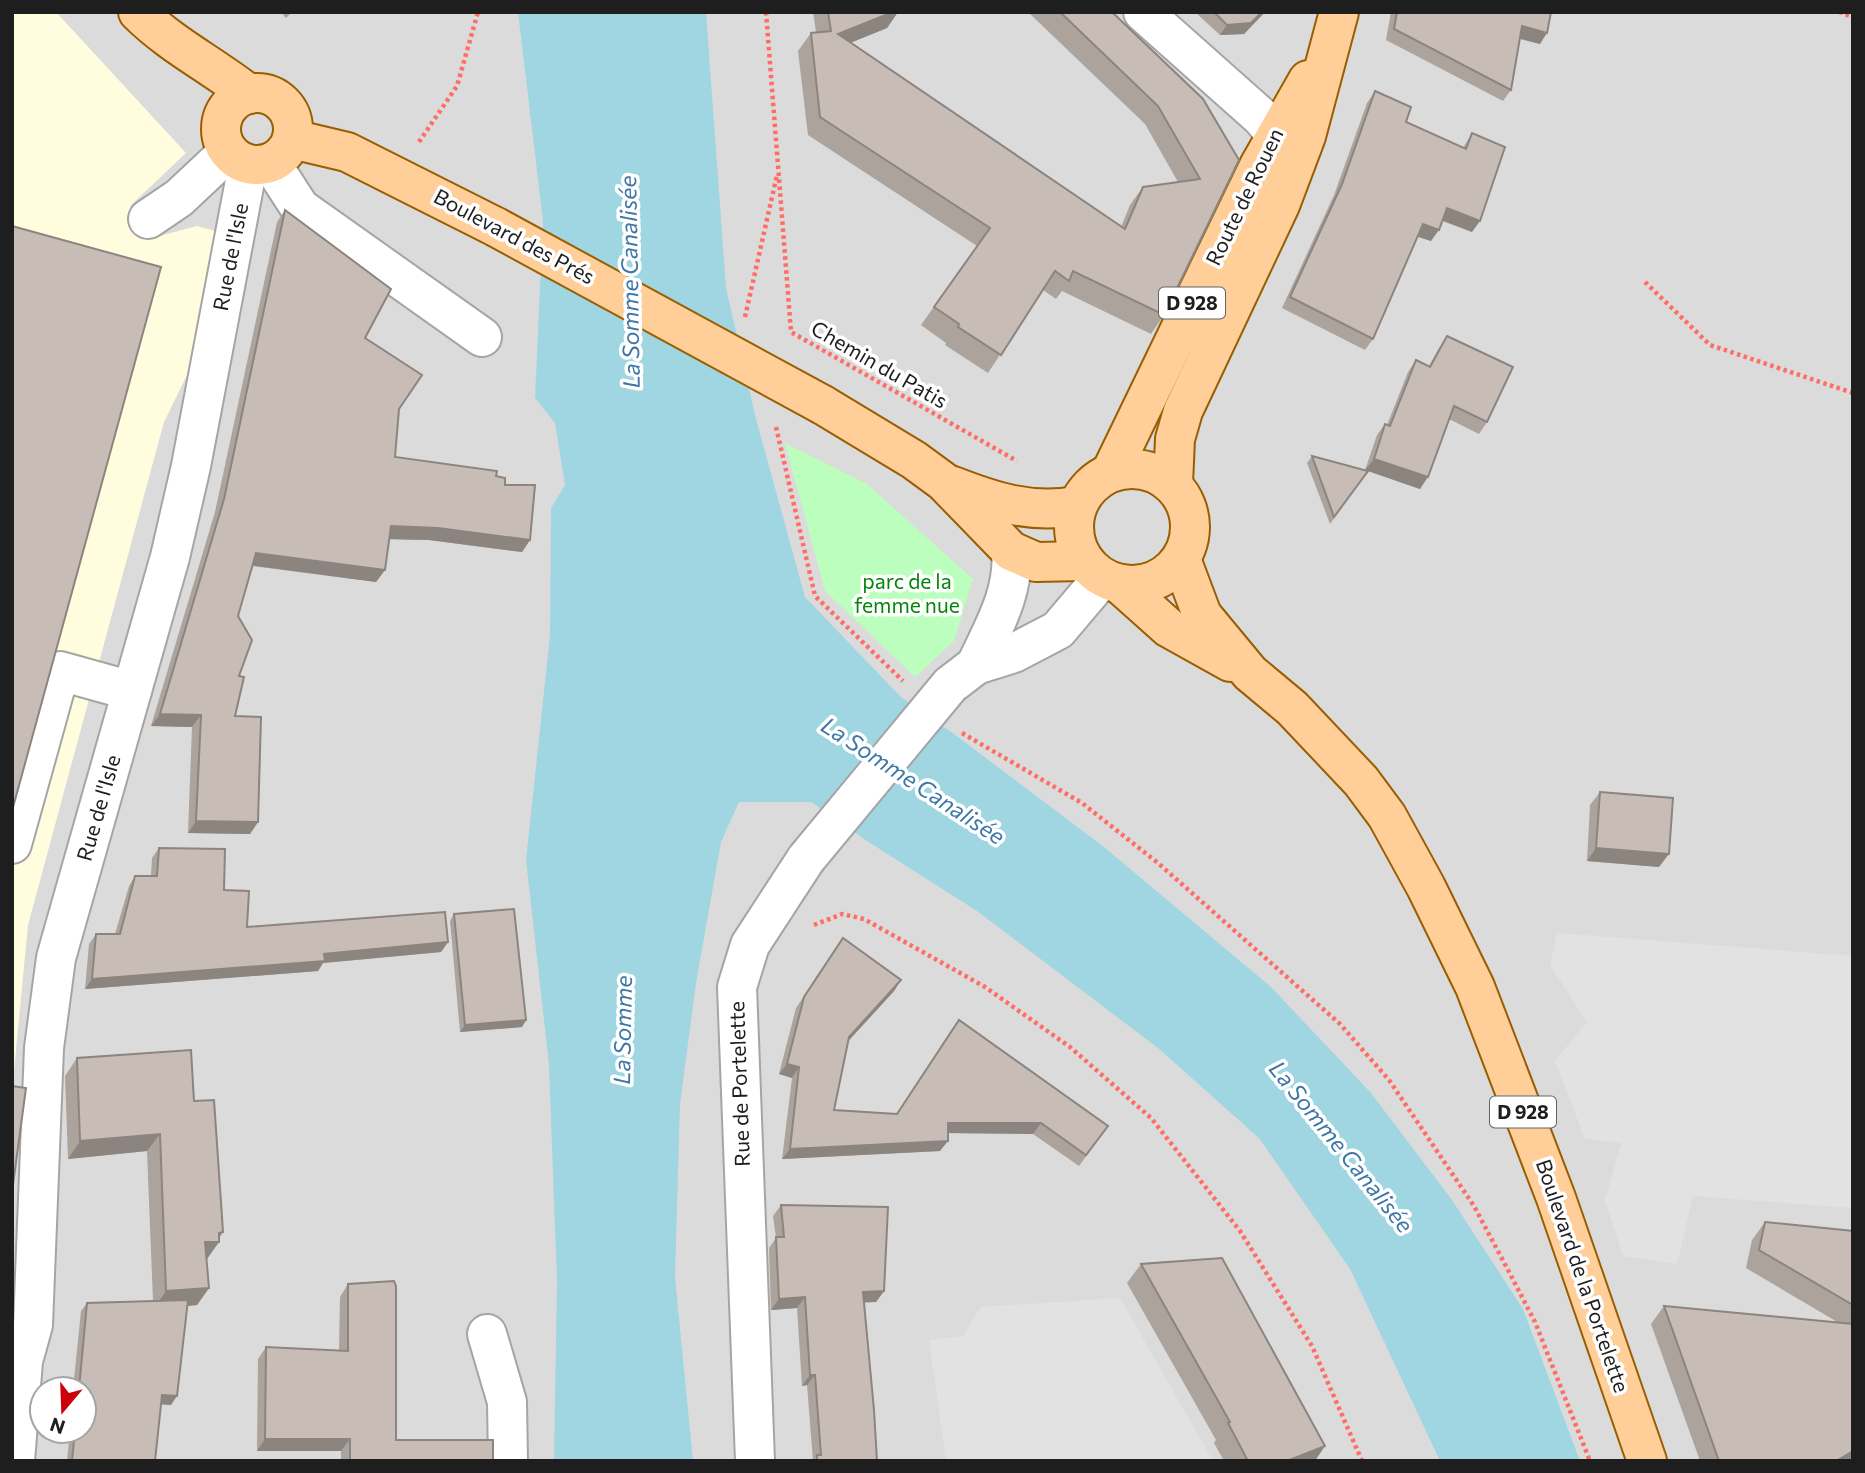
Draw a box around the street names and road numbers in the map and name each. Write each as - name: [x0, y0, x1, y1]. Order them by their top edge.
- street label: Route de Rouen: [1200, 124, 1288, 269]
- street label: Boulevard des Prés: [430, 183, 599, 289]
- street label: Rue de l'Isle: [207, 201, 252, 313]
- road number: D 928: [1159, 288, 1225, 318]
- street label: Chemin du Patis: [807, 315, 952, 413]
- street label: Rue de l'Isle: [70, 752, 125, 864]
- street label: Rue de Portelette: [723, 1001, 754, 1167]
- road number: D 928: [1490, 1096, 1556, 1128]
- street label: Boulevard de la Portelette: [1532, 1156, 1635, 1395]

